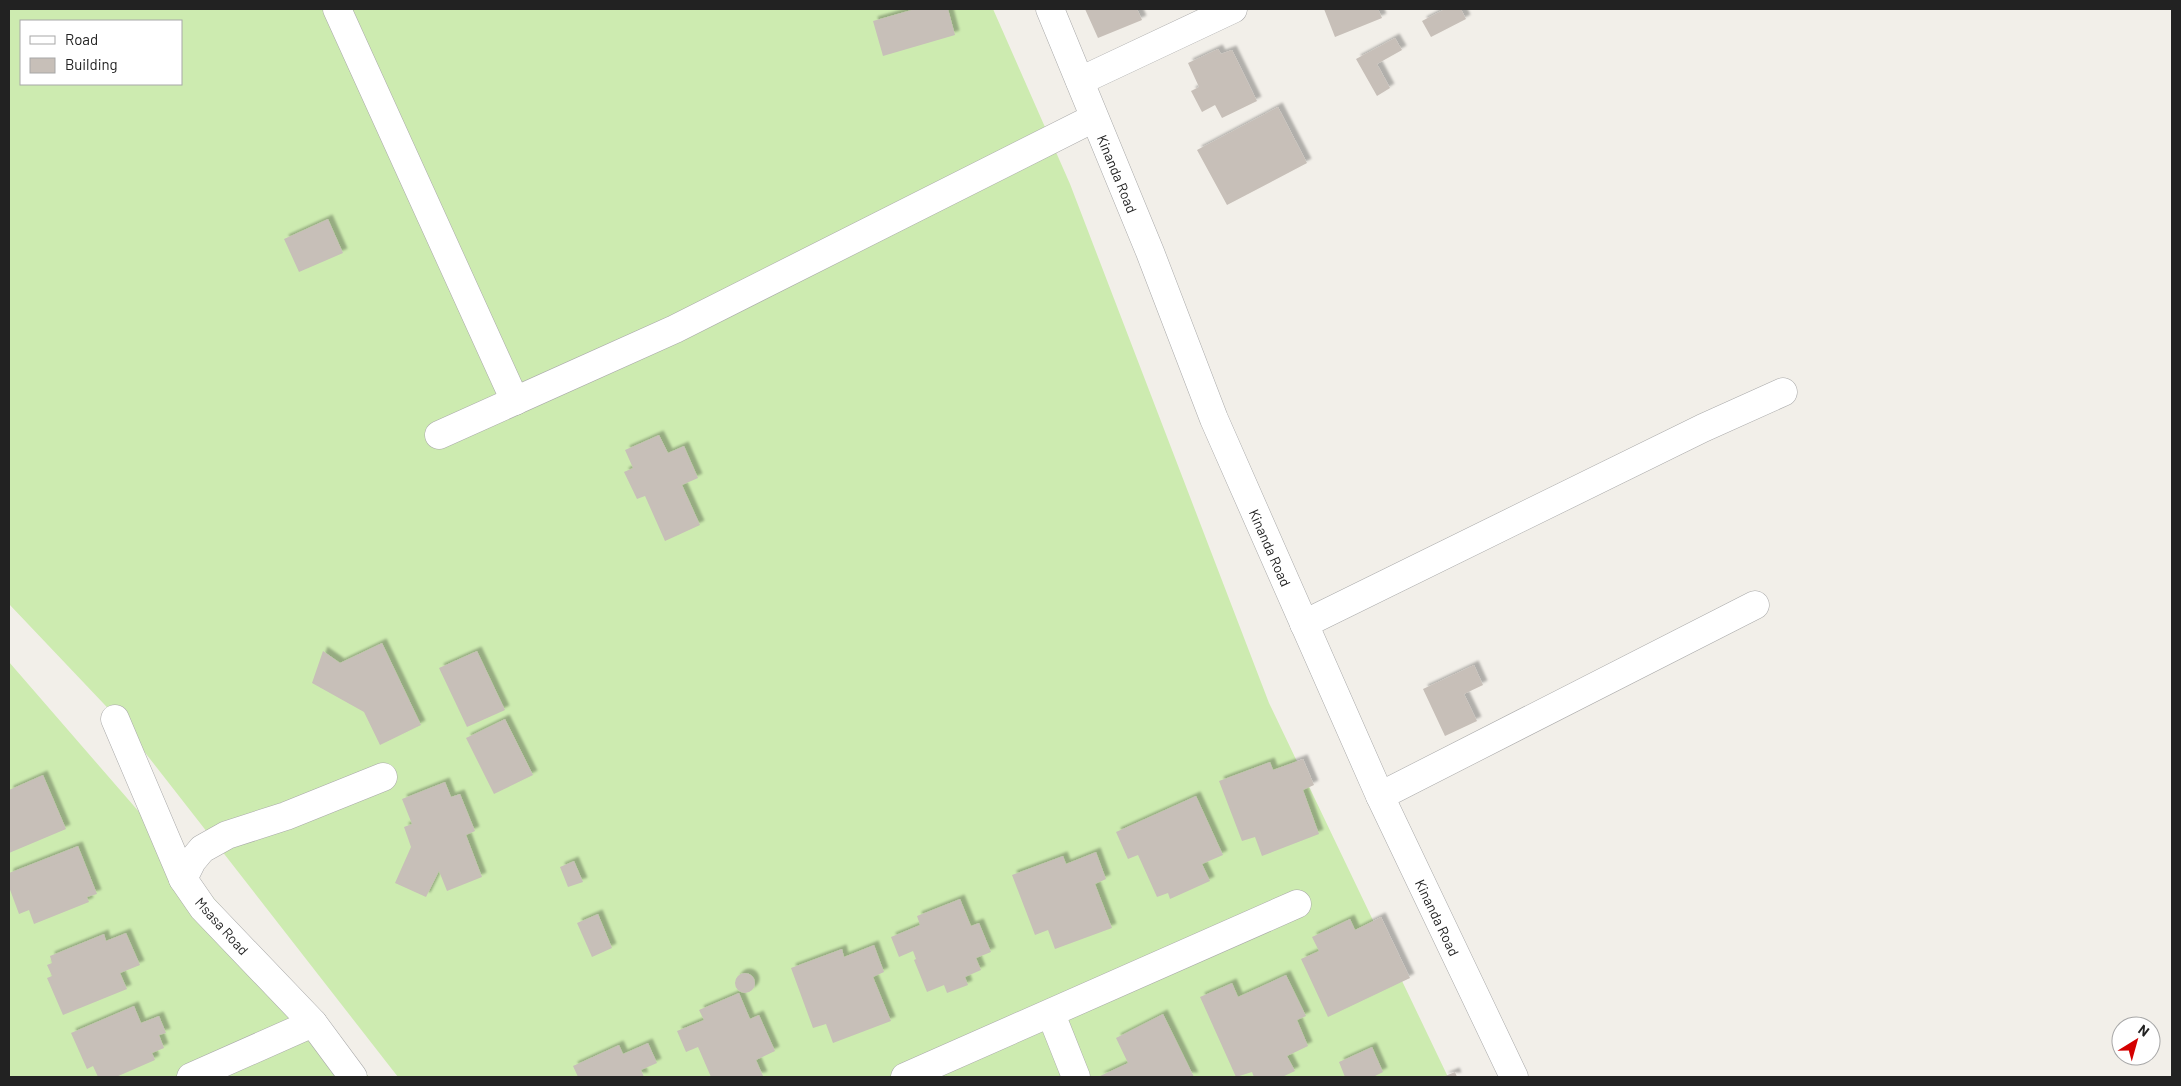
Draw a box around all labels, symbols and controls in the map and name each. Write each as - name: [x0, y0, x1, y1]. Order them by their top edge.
- legend: [20, 20, 182, 85]
- text: Road: [65, 30, 98, 48]
- text: Building: [65, 55, 118, 73]
- street label: Kinanda Road: [1094, 132, 1141, 215]
- street label: Kinanda Road: [1246, 506, 1295, 589]
- street label: Kinanda Road: [1412, 876, 1463, 958]
- street label: Msasa Road: [192, 894, 252, 958]
- north arrow: [2111, 1016, 2161, 1066]
- text: N: [2135, 1021, 2153, 1040]

